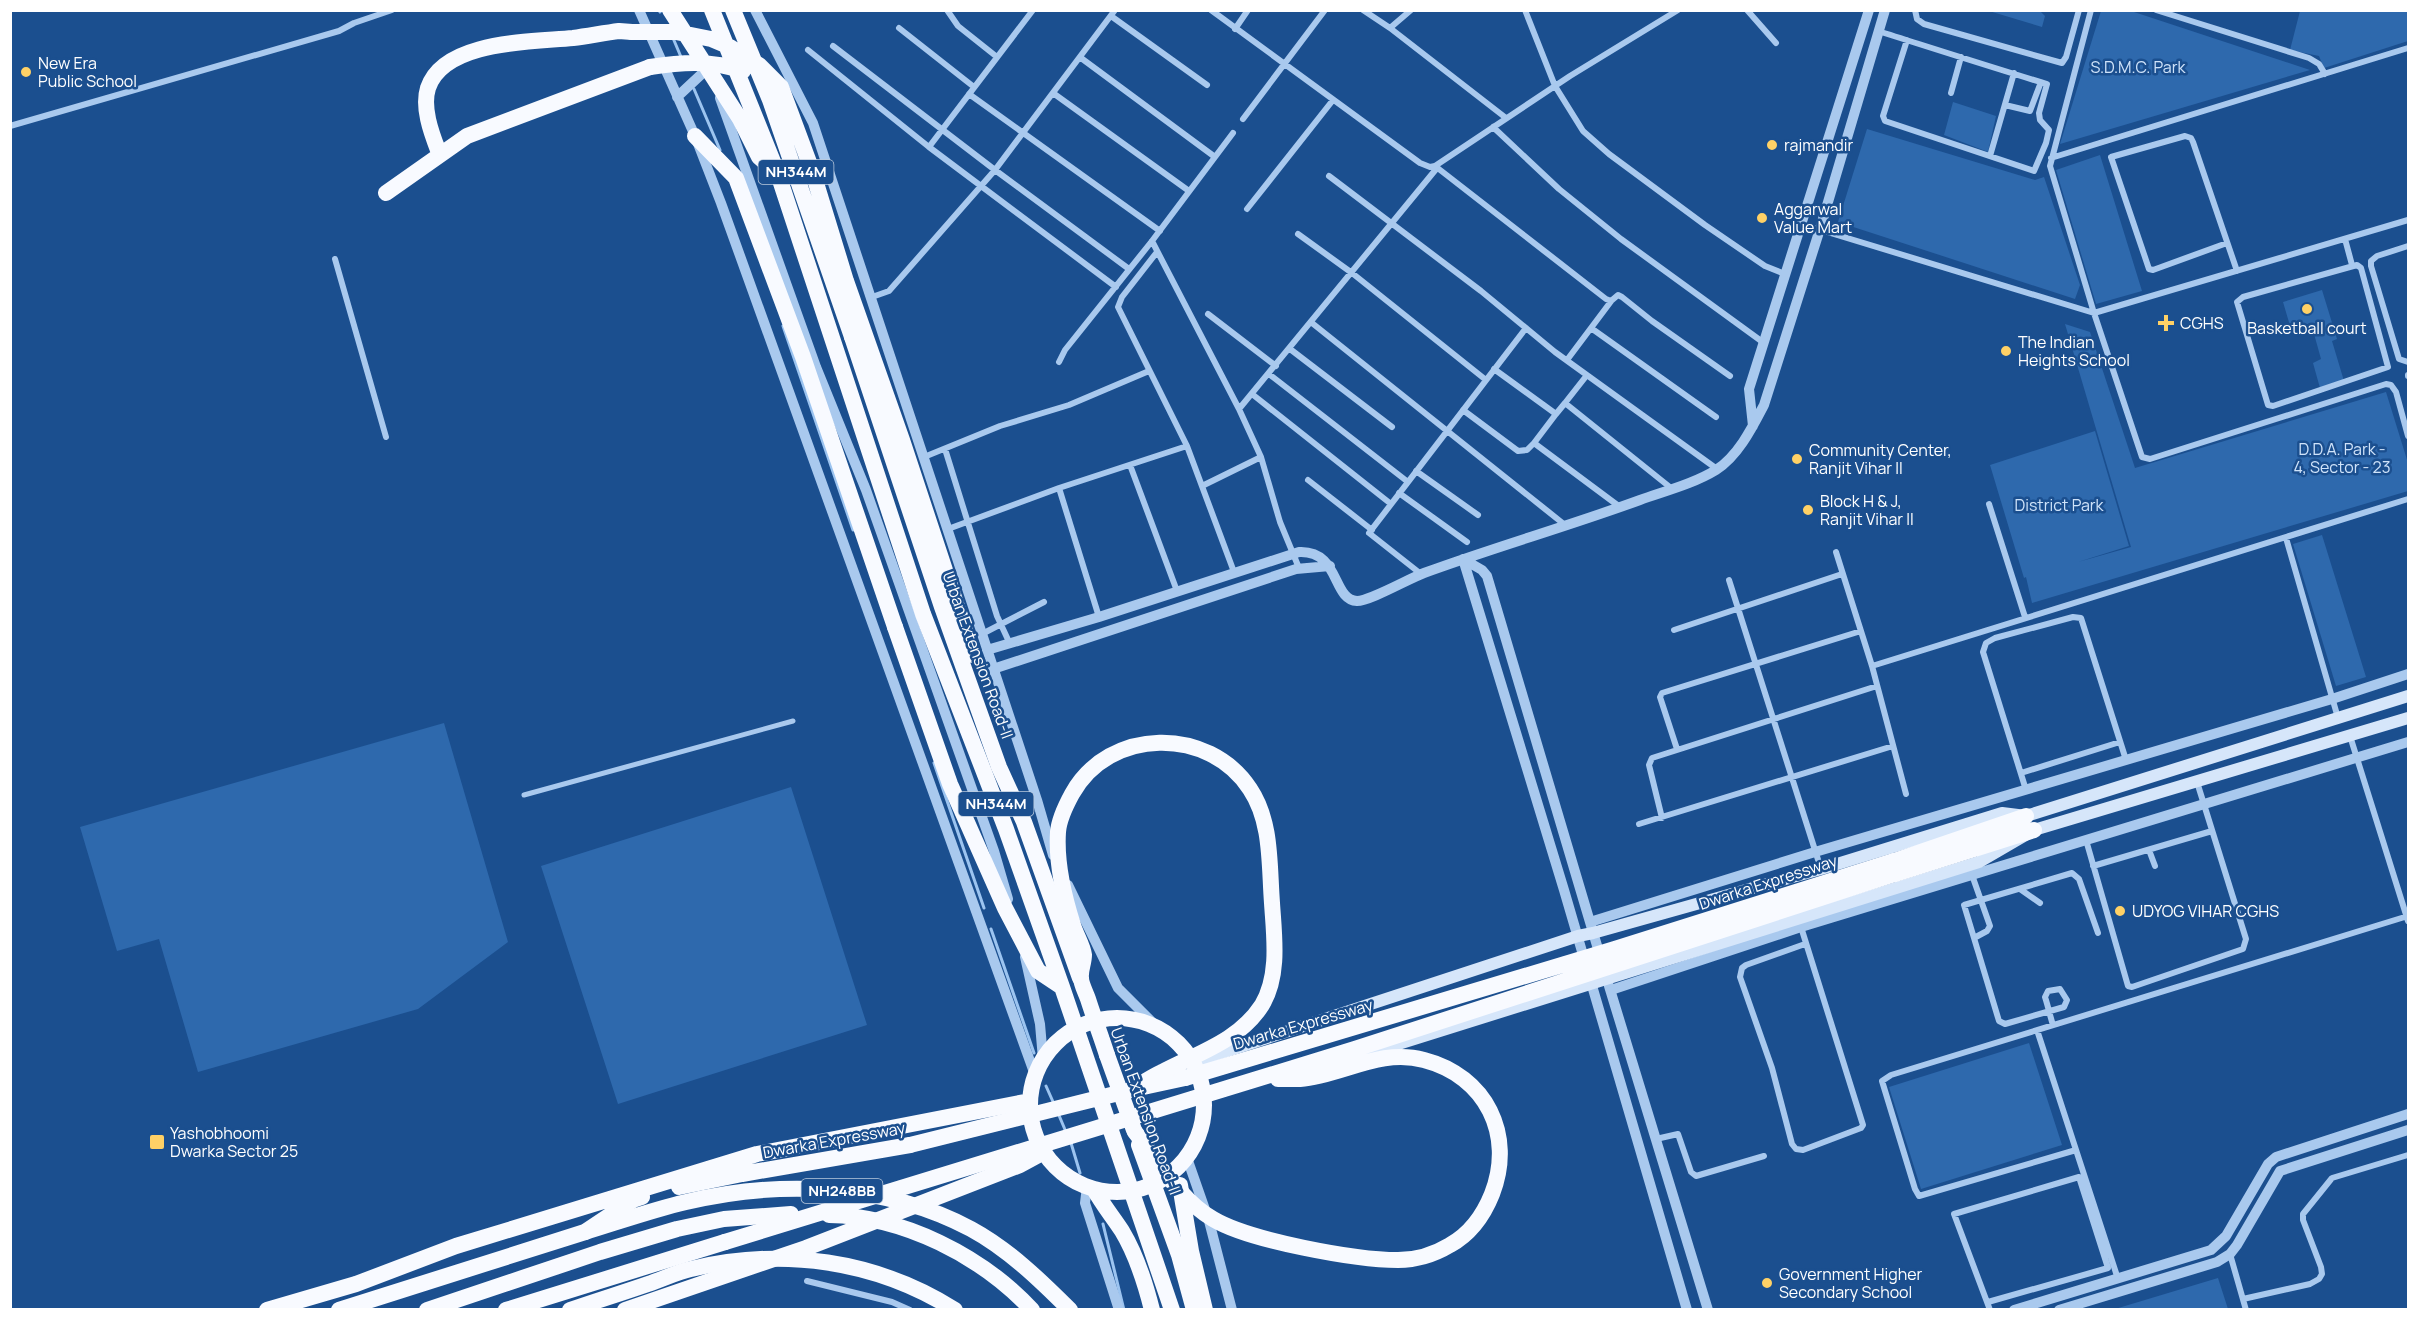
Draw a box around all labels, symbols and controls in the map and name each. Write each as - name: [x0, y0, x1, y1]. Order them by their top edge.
- place label: New Era Public School: [38, 52, 137, 92]
- park label: S.D.M.C. Park: [2091, 56, 2186, 78]
- marker: New Era Public School: [19, 65, 33, 79]
- place label: rajmandir: [1784, 134, 1853, 156]
- marker: rajmandir: [1765, 138, 1779, 152]
- road number: NH344M: [758, 160, 834, 184]
- place label: Aggarwal Value Mart: [1774, 198, 1852, 238]
- marker: Aggarwal Value Mart: [1755, 211, 1769, 225]
- marker: Basketball court: [2300, 302, 2314, 316]
- place label: CGHS: [2180, 312, 2224, 334]
- marker: CGHS: [2157, 314, 2175, 332]
- place label: Basketball court: [2247, 317, 2367, 339]
- place label: The Indian Heights School: [2018, 331, 2130, 371]
- marker: The Indian Heights School: [1999, 344, 2013, 358]
- park label: D.D.A. Park - 4, Sector - 23: [2293, 438, 2391, 478]
- place label: Community Center, Ranjit Vihar II: [1809, 439, 1952, 479]
- marker: Community Center, Ranjit Vihar II: [1790, 452, 1804, 466]
- place label: Block H & J, Ranjit Vihar II: [1820, 490, 1914, 530]
- park label: District Park: [2014, 494, 2105, 516]
- marker: Block H & J, Ranjit Vihar II: [1801, 503, 1815, 517]
- street label: Urban Extension Road-II: [937, 568, 1019, 742]
- road number: NH344M: [958, 792, 1034, 816]
- street label: Dwarka Expressway: [1696, 849, 1841, 915]
- place label: UDYOG VIHAR CGHS: [2132, 900, 2279, 922]
- marker: UDYOG VIHAR CGHS: [2113, 904, 2127, 918]
- street label: Dwarka Expressway: [1231, 993, 1376, 1054]
- street label: Urban Extension Road-II: [1105, 1024, 1187, 1198]
- street label: Dwarka Expressway: [761, 1117, 908, 1163]
- place label: Yashobhoomi Dwarka Sector 25: [170, 1122, 298, 1162]
- marker: Yashobhoomi Dwarka Sector 25: [148, 1133, 166, 1151]
- road number: NH248BB: [802, 1179, 882, 1203]
- place label: Government Higher Secondary School: [1779, 1263, 1923, 1303]
- marker: Government Higher Secondary School: [1760, 1276, 1774, 1290]

